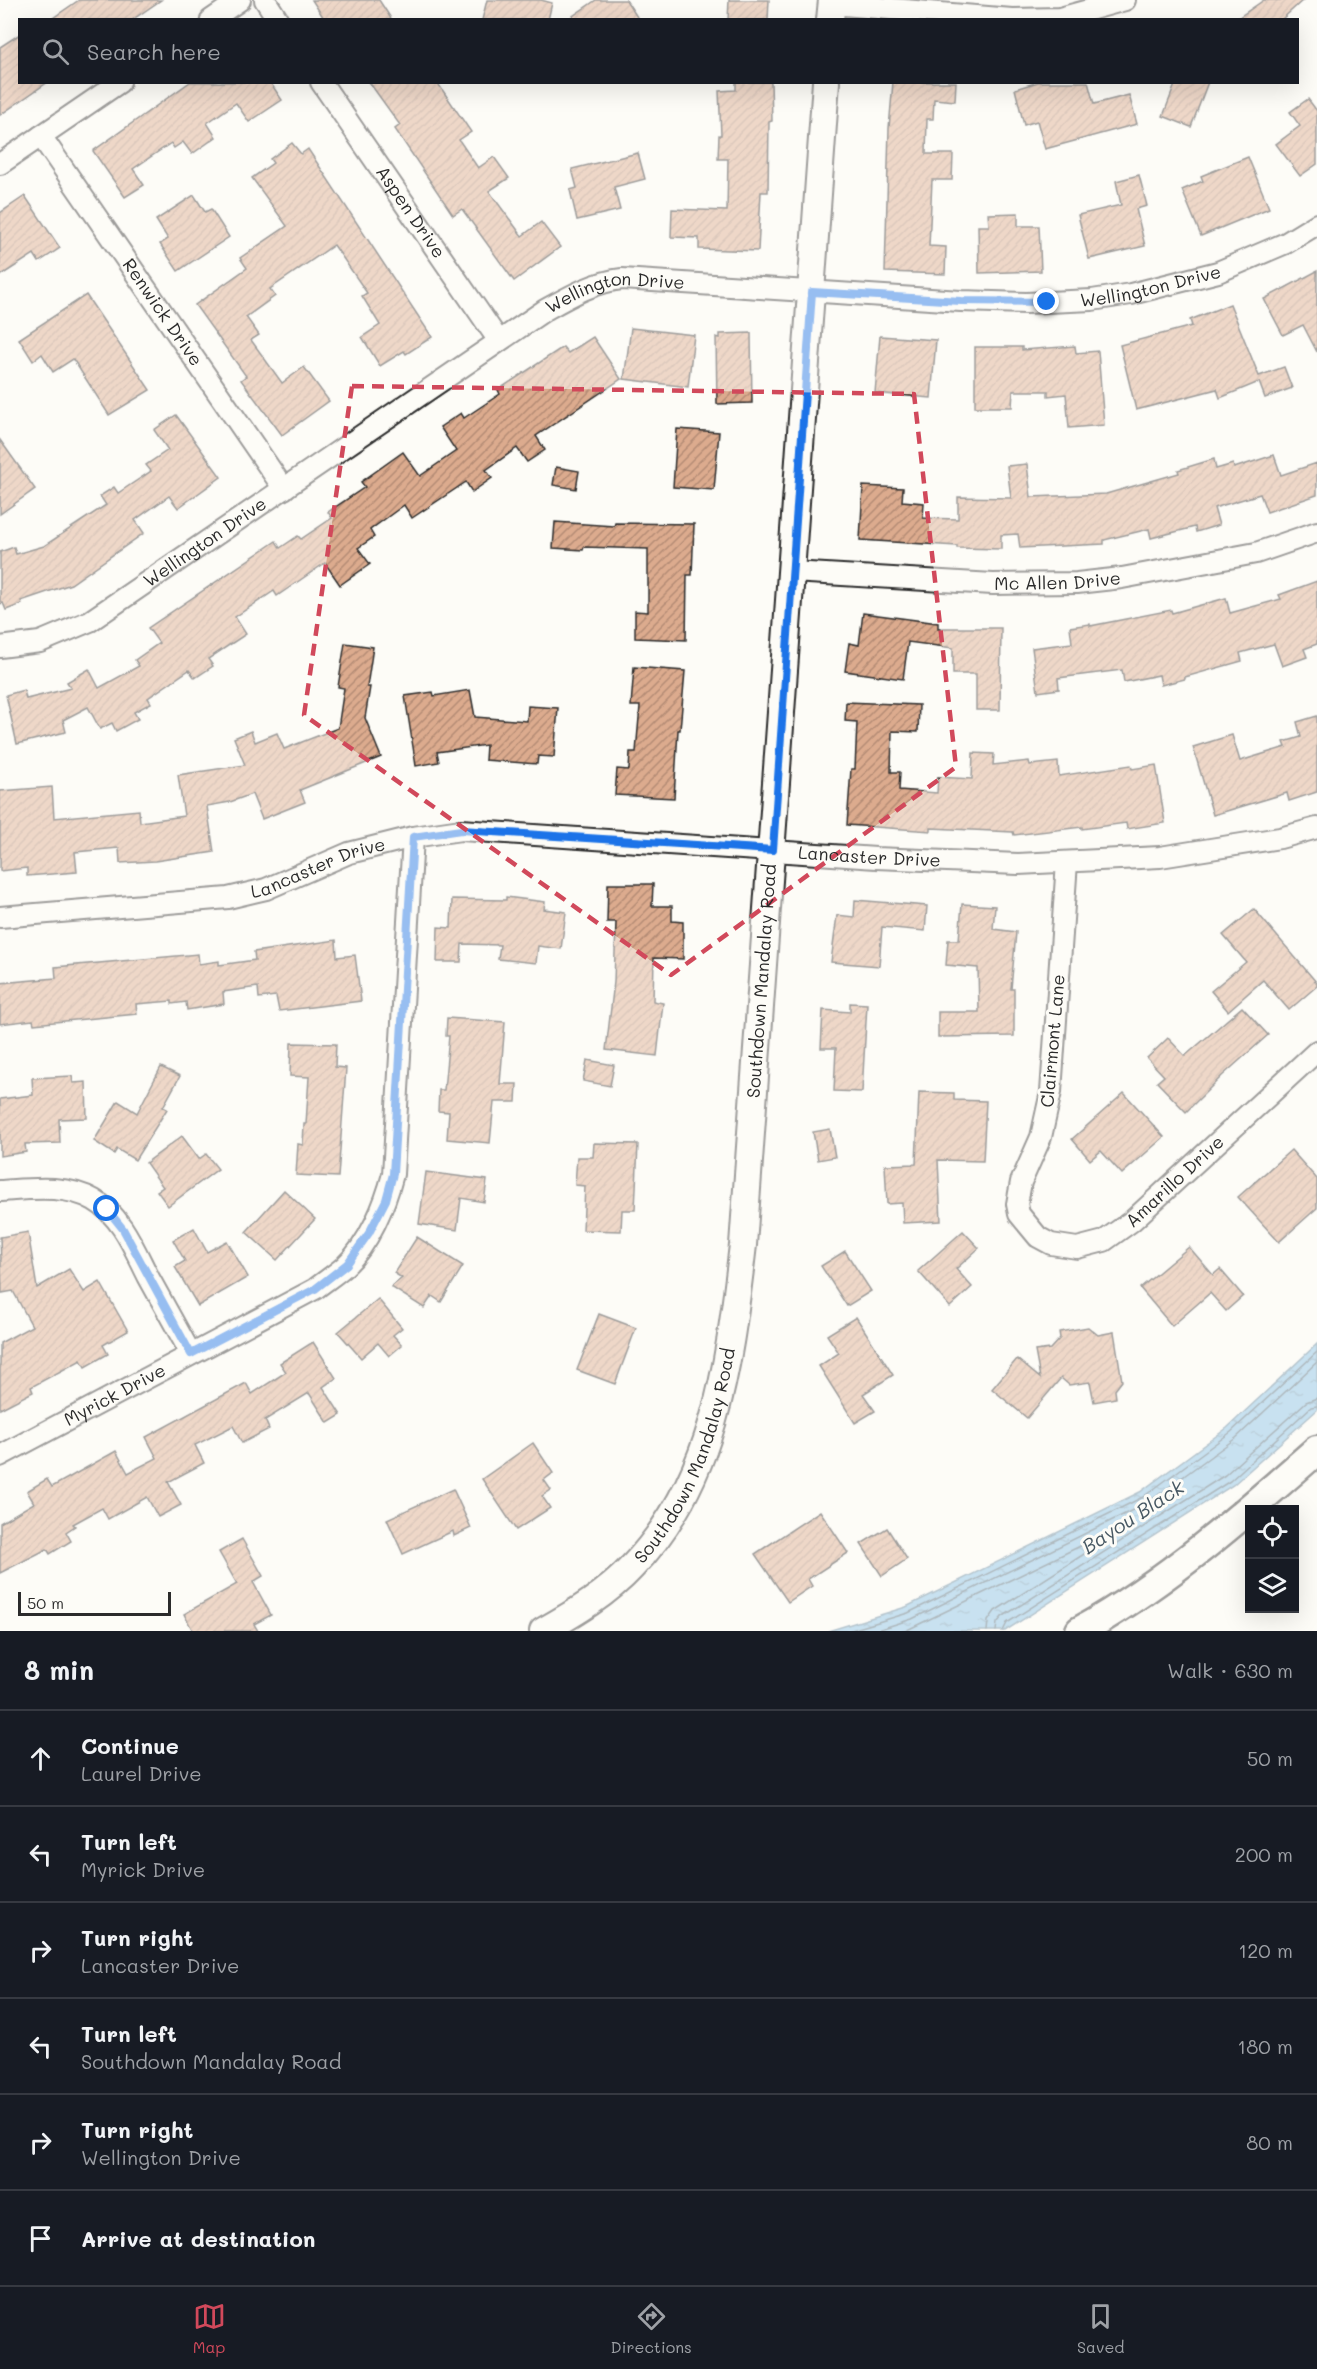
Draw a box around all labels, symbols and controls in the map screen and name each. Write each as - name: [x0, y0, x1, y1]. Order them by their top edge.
- search box: [18, 18, 1299, 84]
- icon: search: [39, 35, 72, 68]
- text: Search here: [87, 37, 221, 66]
- street label: Aspen Drive: [371, 161, 451, 262]
- street label: Renwick Drive: [118, 253, 209, 370]
- street label: Wellington Drive: [1079, 259, 1223, 312]
- street label: Wellington Drive: [541, 266, 685, 318]
- route end: [1033, 288, 1059, 314]
- street label: Wellington Drive: [138, 491, 271, 592]
- street label: Mc Allen Drive: [994, 565, 1122, 595]
- street label: Lancaster Drive: [248, 831, 388, 903]
- street label: Lancaster Drive: [797, 840, 941, 872]
- street label: Southdown Mandalay Road: [741, 863, 781, 1099]
- street label: Clairmont Lane: [1034, 973, 1070, 1109]
- street label: Amarillo Drive: [1120, 1129, 1229, 1232]
- route start: [93, 1195, 119, 1221]
- street label: Southdown Mandalay Road: [628, 1346, 740, 1568]
- street label: Myrick Drive: [59, 1357, 169, 1431]
- water label: Bayou Black: [1076, 1473, 1189, 1559]
- map controls: [1245, 1505, 1299, 1613]
- button: locate: [1245, 1505, 1299, 1559]
- button: layers: [1245, 1559, 1299, 1613]
- scale bar: [18, 1589, 171, 1616]
- text: 50 m: [27, 1592, 64, 1613]
- text: 8 min: [24, 1653, 94, 1687]
- text: Walk · 630 m: [1167, 1657, 1293, 1683]
- text: Continue: [81, 1731, 179, 1760]
- icon: ahead: [24, 1742, 57, 1775]
- text: 50 m: [1247, 1745, 1293, 1771]
- text: Laurel Drive: [81, 1760, 202, 1786]
- text: Turn left: [81, 1827, 177, 1856]
- icon: left: [24, 1838, 57, 1871]
- text: 200 m: [1235, 1841, 1293, 1867]
- text: Myrick Drive: [81, 1856, 205, 1882]
- text: Turn right: [81, 1923, 193, 1952]
- icon: right: [24, 1934, 57, 1967]
- text: 120 m: [1238, 1937, 1293, 1963]
- text: Lancaster Drive: [81, 1952, 239, 1978]
- text: Turn left: [81, 2019, 177, 2048]
- icon: left: [24, 2030, 57, 2063]
- text: 180 m: [1237, 2033, 1293, 2059]
- text: Southdown Mandalay Road: [81, 2048, 341, 2074]
- text: Turn right: [81, 2115, 193, 2144]
- icon: right: [24, 2126, 57, 2159]
- text: 80 m: [1246, 2129, 1293, 2155]
- text: Wellington Drive: [81, 2144, 241, 2170]
- icon: arrive: [24, 2222, 57, 2255]
- text: Arrive at destination: [81, 2224, 316, 2253]
- tab: Map: [193, 2300, 226, 2357]
- tab: Directions: [611, 2300, 692, 2357]
- tab: Saved: [1077, 2300, 1124, 2357]

